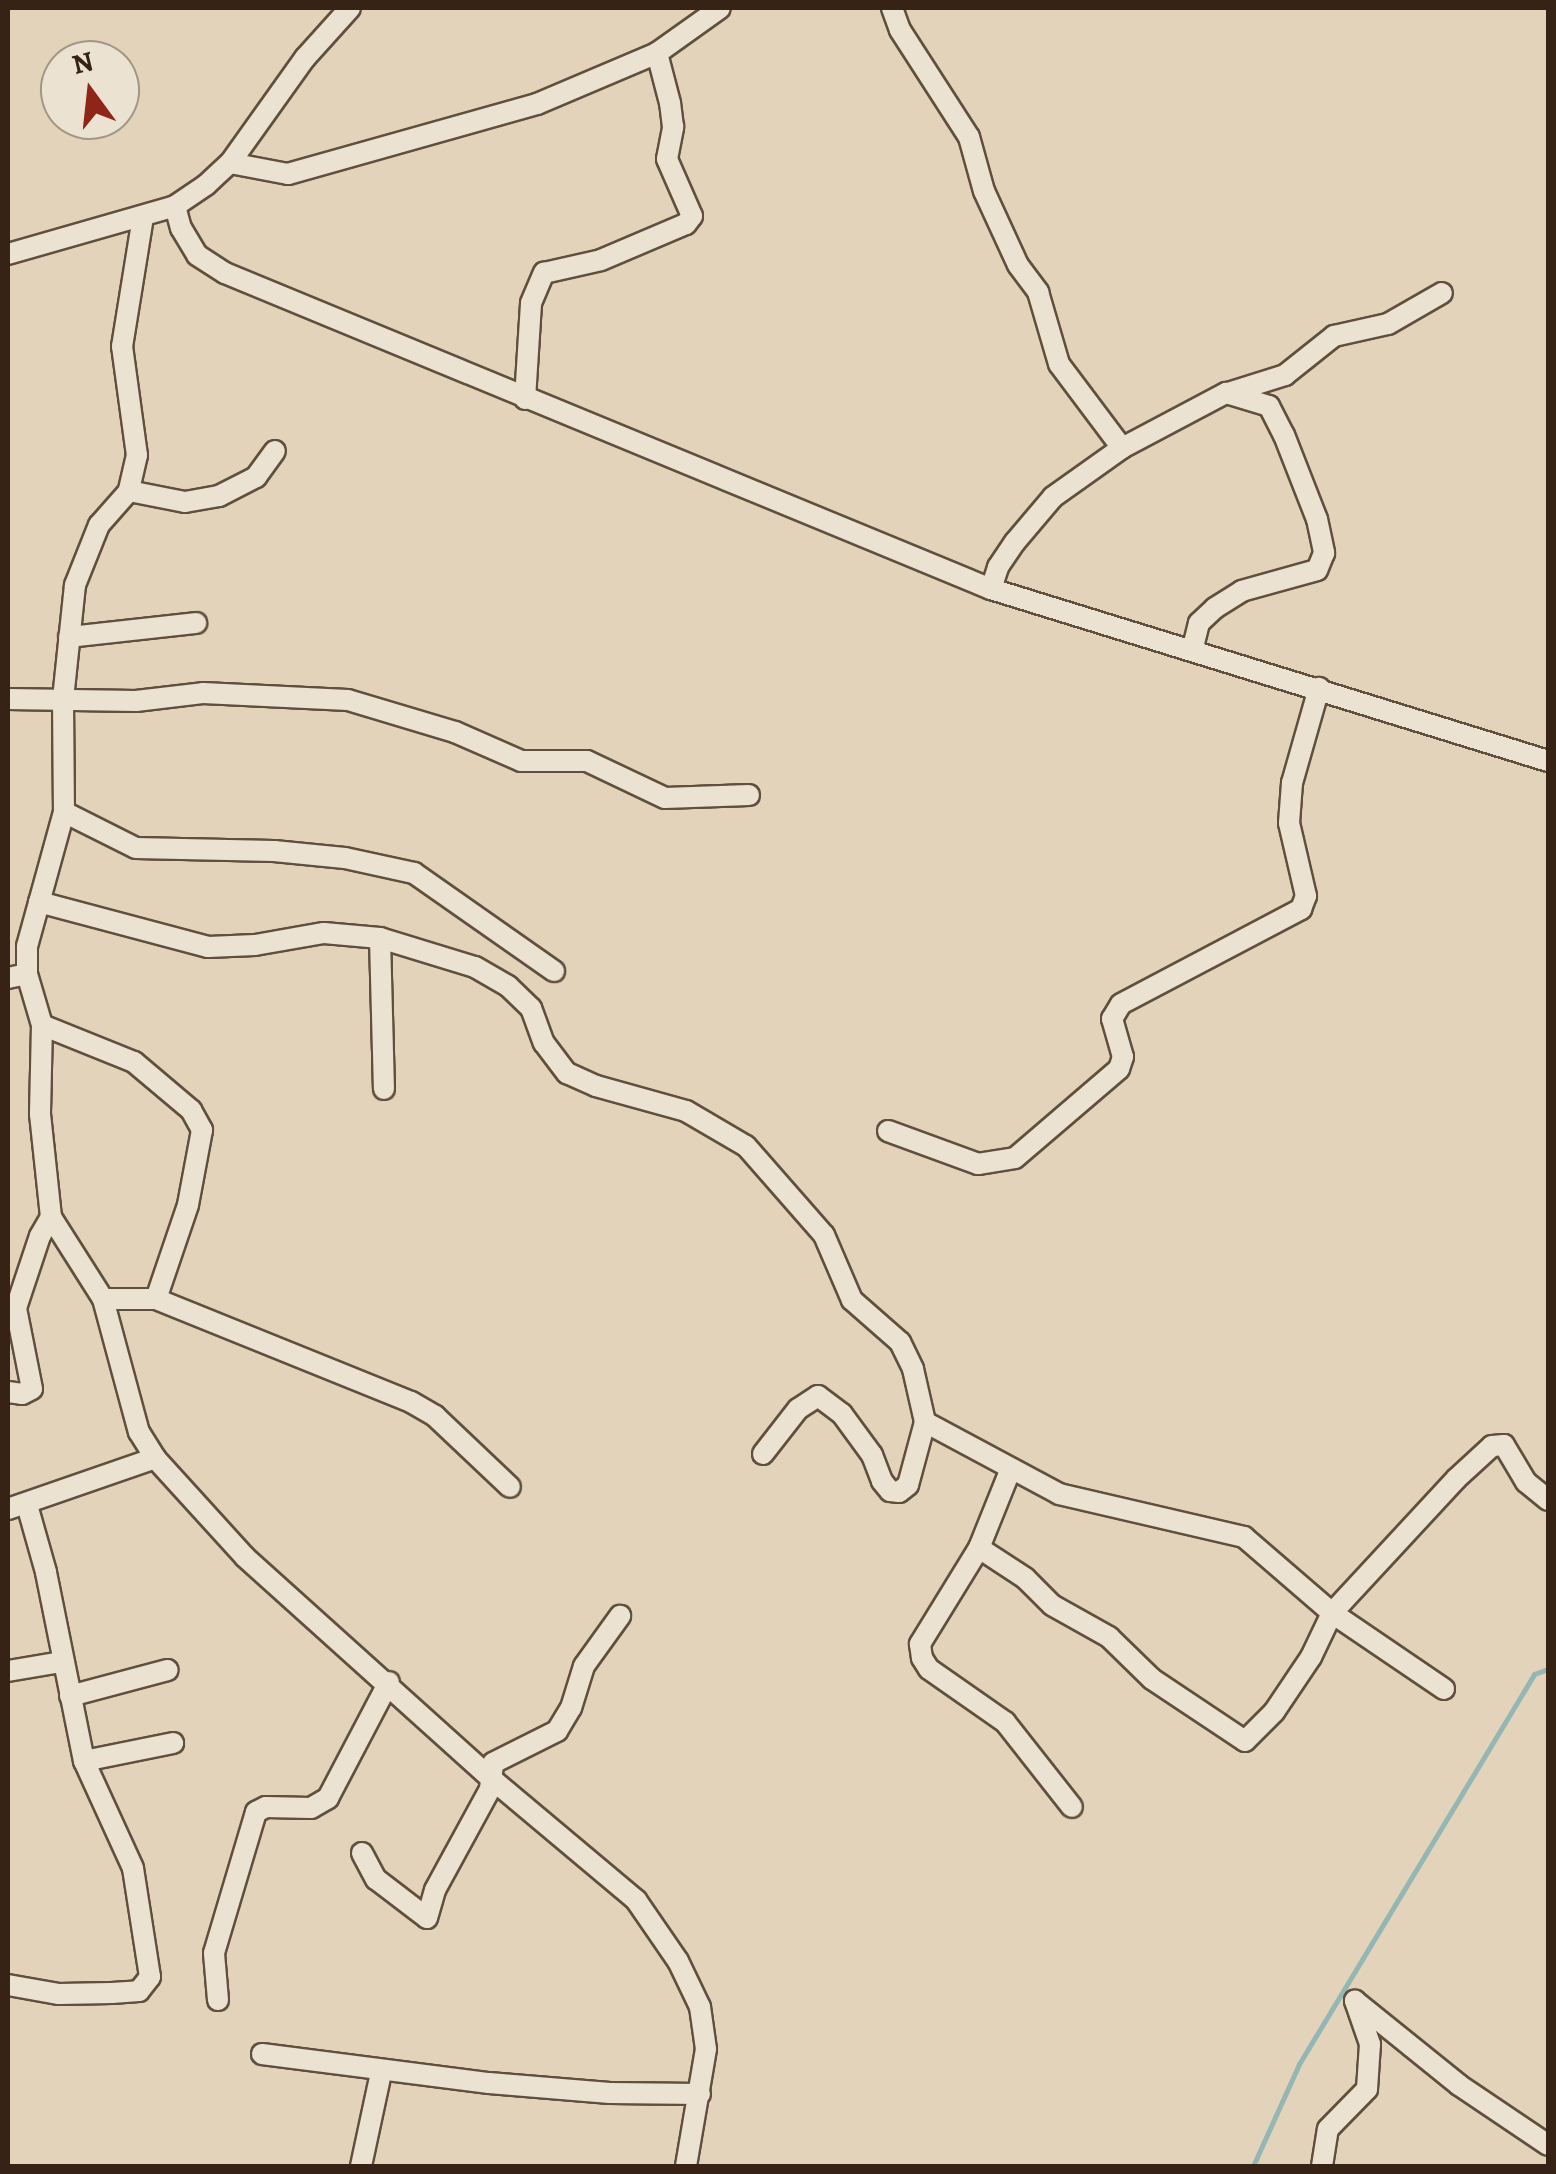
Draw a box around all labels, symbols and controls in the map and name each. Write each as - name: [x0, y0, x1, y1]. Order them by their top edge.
- north arrow: [40, 40, 140, 140]
- text: N: [68, 42, 98, 84]

